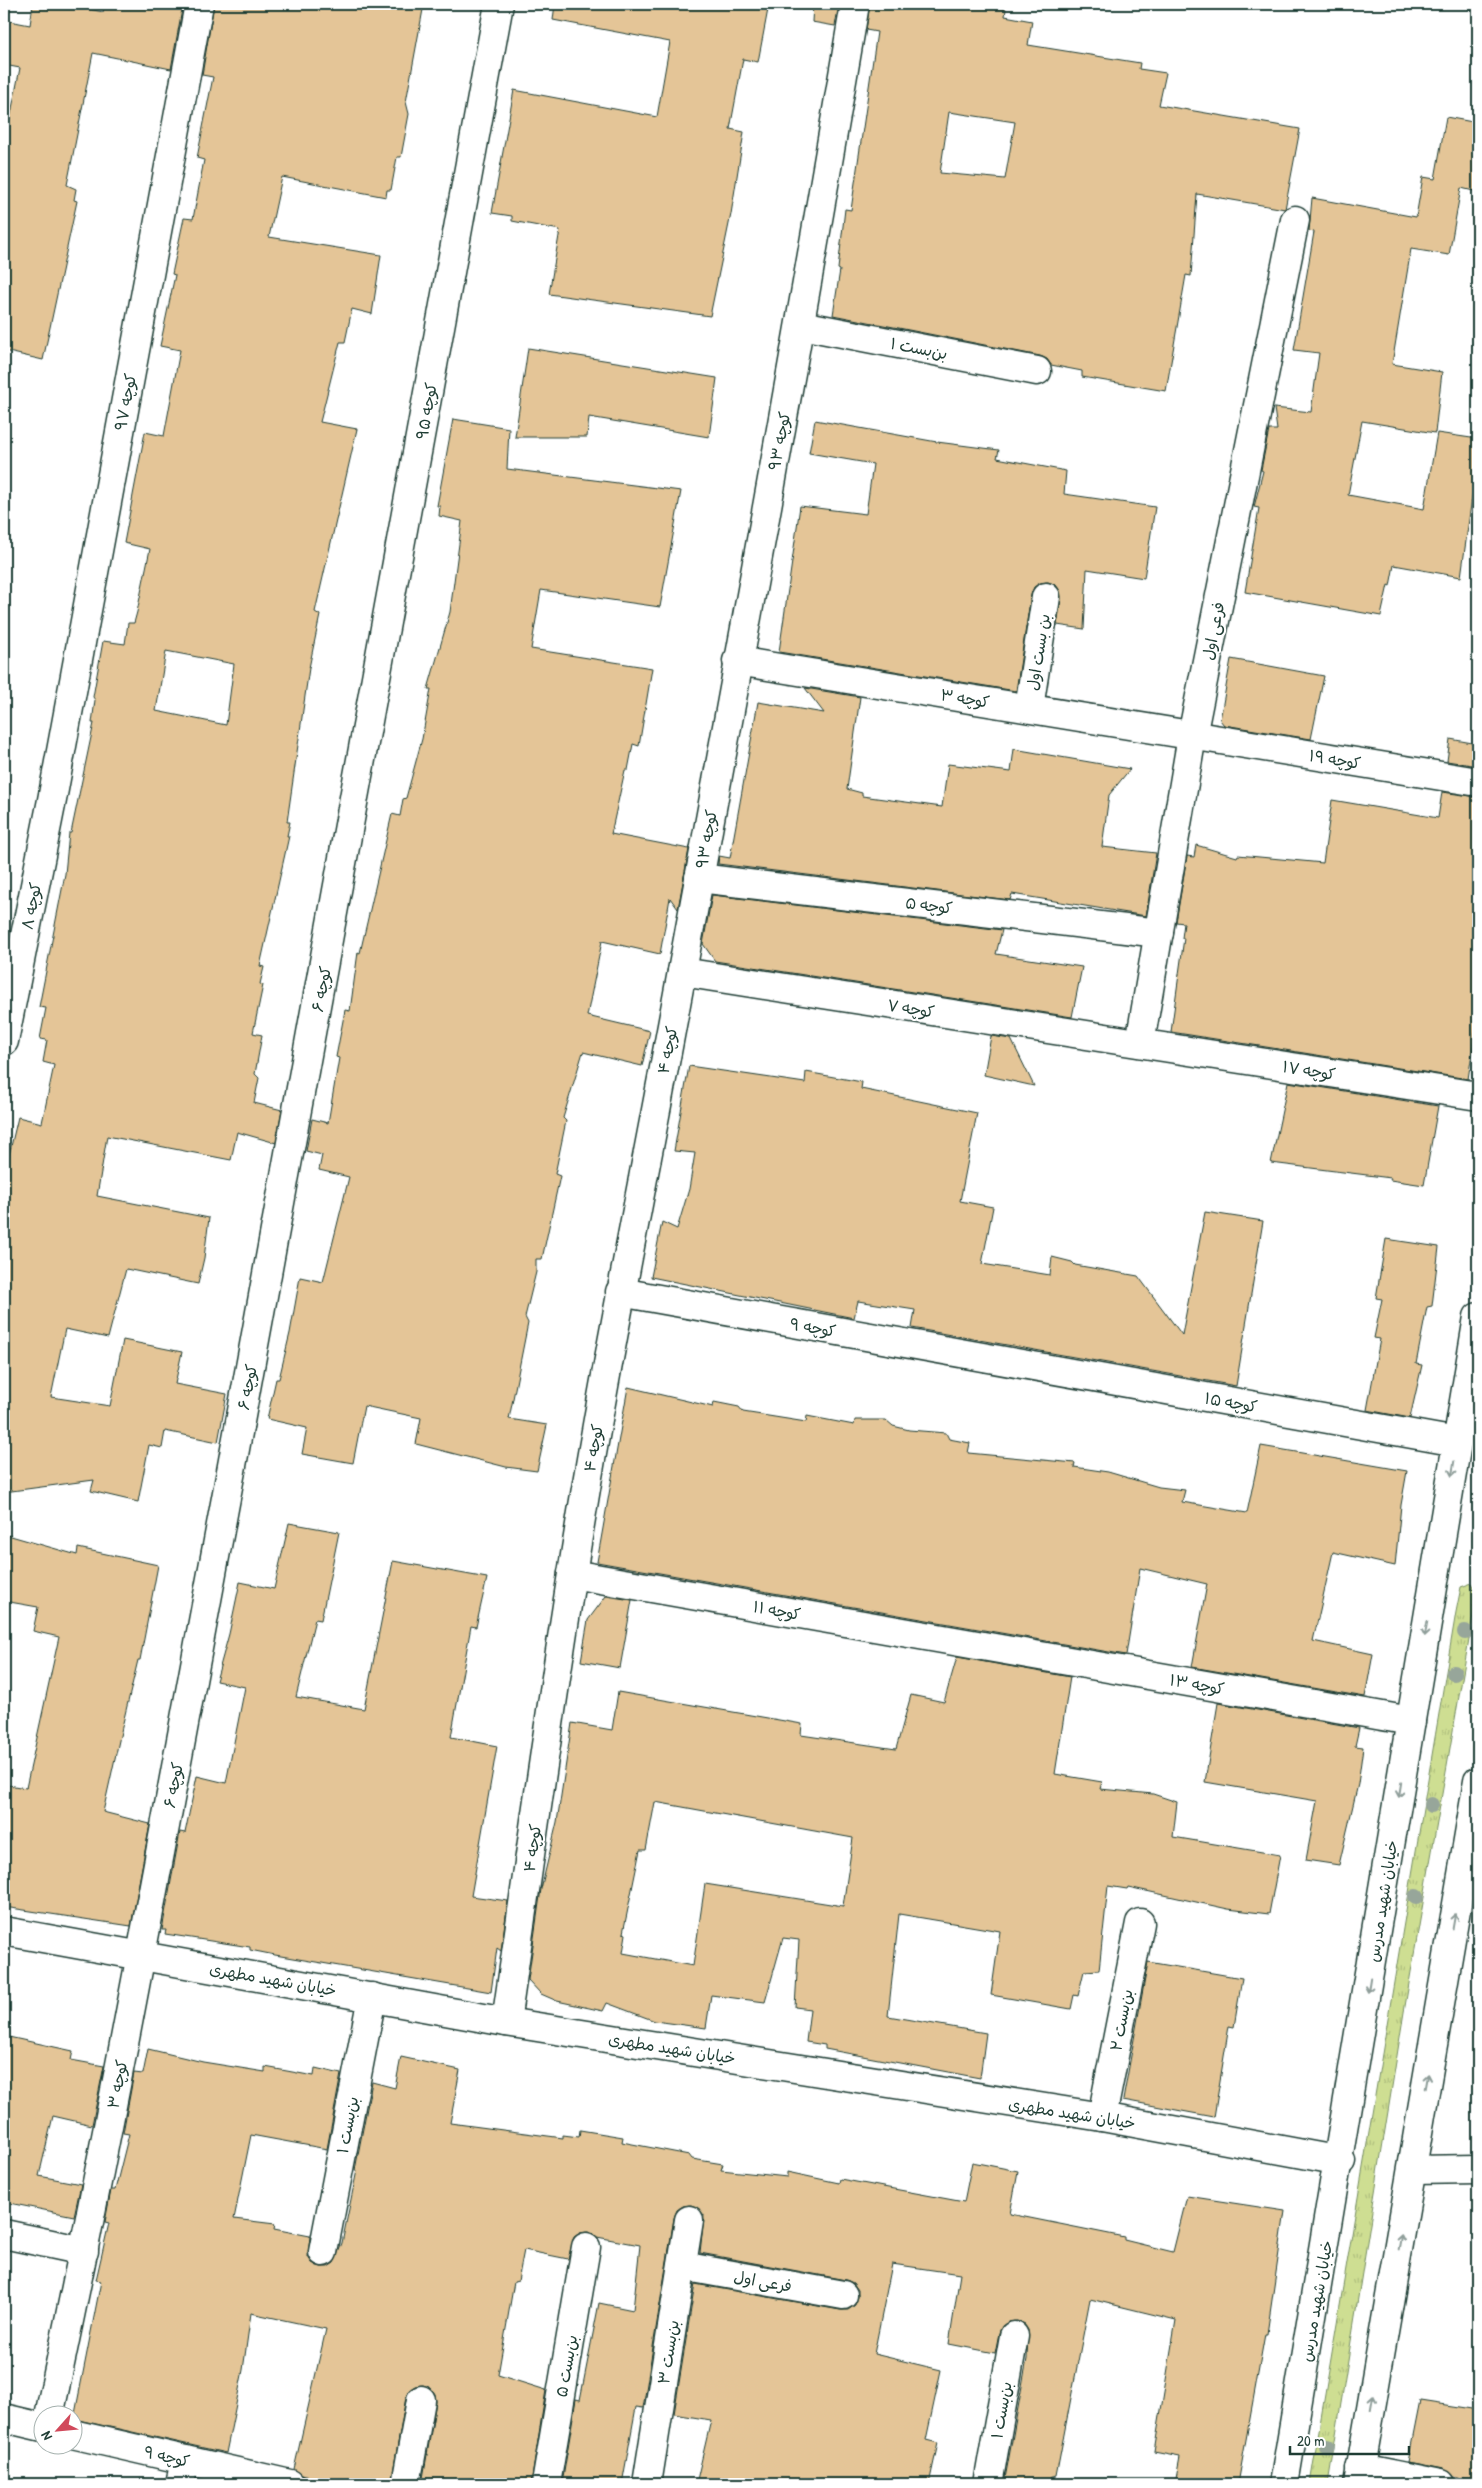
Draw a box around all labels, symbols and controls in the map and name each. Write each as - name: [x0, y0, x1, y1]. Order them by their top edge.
- street label: بن‌بست ۱: [889, 332, 949, 364]
- street label: کوچه ۹۷: [109, 371, 141, 432]
- street label: کوچه ۹۵: [410, 381, 442, 441]
- street label: کوچه ۹۳: [763, 410, 795, 472]
- street label: فرعی اول: [1197, 600, 1229, 662]
- street label: بن بست اول: [1021, 612, 1055, 692]
- street label: کوچه ۳: [939, 683, 991, 713]
- street label: کوچه ۱۹: [1308, 744, 1363, 774]
- street label: کوچه ۹۳: [690, 808, 722, 870]
- street label: کوچه ۸: [16, 880, 46, 931]
- street label: کوچه ۵: [904, 891, 954, 919]
- street label: کوچه ۶: [306, 964, 336, 1014]
- street label: کوچه ۷: [886, 993, 936, 1023]
- street label: کوچه ۴: [652, 1024, 682, 1076]
- street label: کوچه ۱۷: [1281, 1055, 1337, 1085]
- street label: کوچه ۹: [788, 1312, 838, 1342]
- street label: کوچه ۶: [232, 1362, 262, 1412]
- street label: کوچه ۱۵: [1203, 1387, 1259, 1417]
- street label: کوچه ۴: [578, 1422, 608, 1474]
- one-way arrow: [1447, 1461, 1457, 1477]
- street label: کوچه ۱۱: [751, 1595, 803, 1625]
- one-way arrow: [1421, 1621, 1431, 1637]
- street label: کوچه ۱۳: [1168, 1668, 1226, 1700]
- street label: کوچه ۶: [158, 1760, 188, 1810]
- one-way arrow: [1394, 1781, 1404, 1797]
- street label: کوچه ۴: [518, 1822, 546, 1873]
- street label: خیابان شهید مدرس: [1362, 1839, 1402, 1963]
- one-way arrow: [1450, 1914, 1460, 1930]
- street label: خیابان شهید مطهری: [208, 1957, 338, 2001]
- one-way arrow: [1363, 1976, 1373, 1992]
- street label: بن‌بست ۲: [1104, 1987, 1138, 2053]
- street label: خیابان شهید مطهری: [607, 2027, 737, 2069]
- street label: کوچه ۳: [101, 2058, 133, 2110]
- one-way arrow: [1423, 2074, 1433, 2090]
- street label: خیابان شهید مطهری: [1007, 2092, 1137, 2134]
- street label: بن‌بست ۱: [331, 2095, 363, 2155]
- one-way arrow: [1395, 2234, 1405, 2250]
- street label: خیابان شهید مدرس: [1294, 2239, 1338, 2363]
- street label: فرعی اول: [732, 2265, 794, 2297]
- street label: بن‌بست ۳: [652, 2318, 684, 2386]
- street label: بن‌بست ۵: [550, 2333, 582, 2399]
- street label: بن‌بست ۱: [985, 2380, 1017, 2440]
- one-way arrow: [1368, 2394, 1378, 2410]
- north arrow: [32, 2406, 82, 2456]
- scale bar: [1290, 2423, 1408, 2455]
- text: N: [36, 2428, 56, 2444]
- text: 20 m: [1297, 2430, 1324, 2451]
- street label: کوچه ۹: [142, 2440, 192, 2472]

